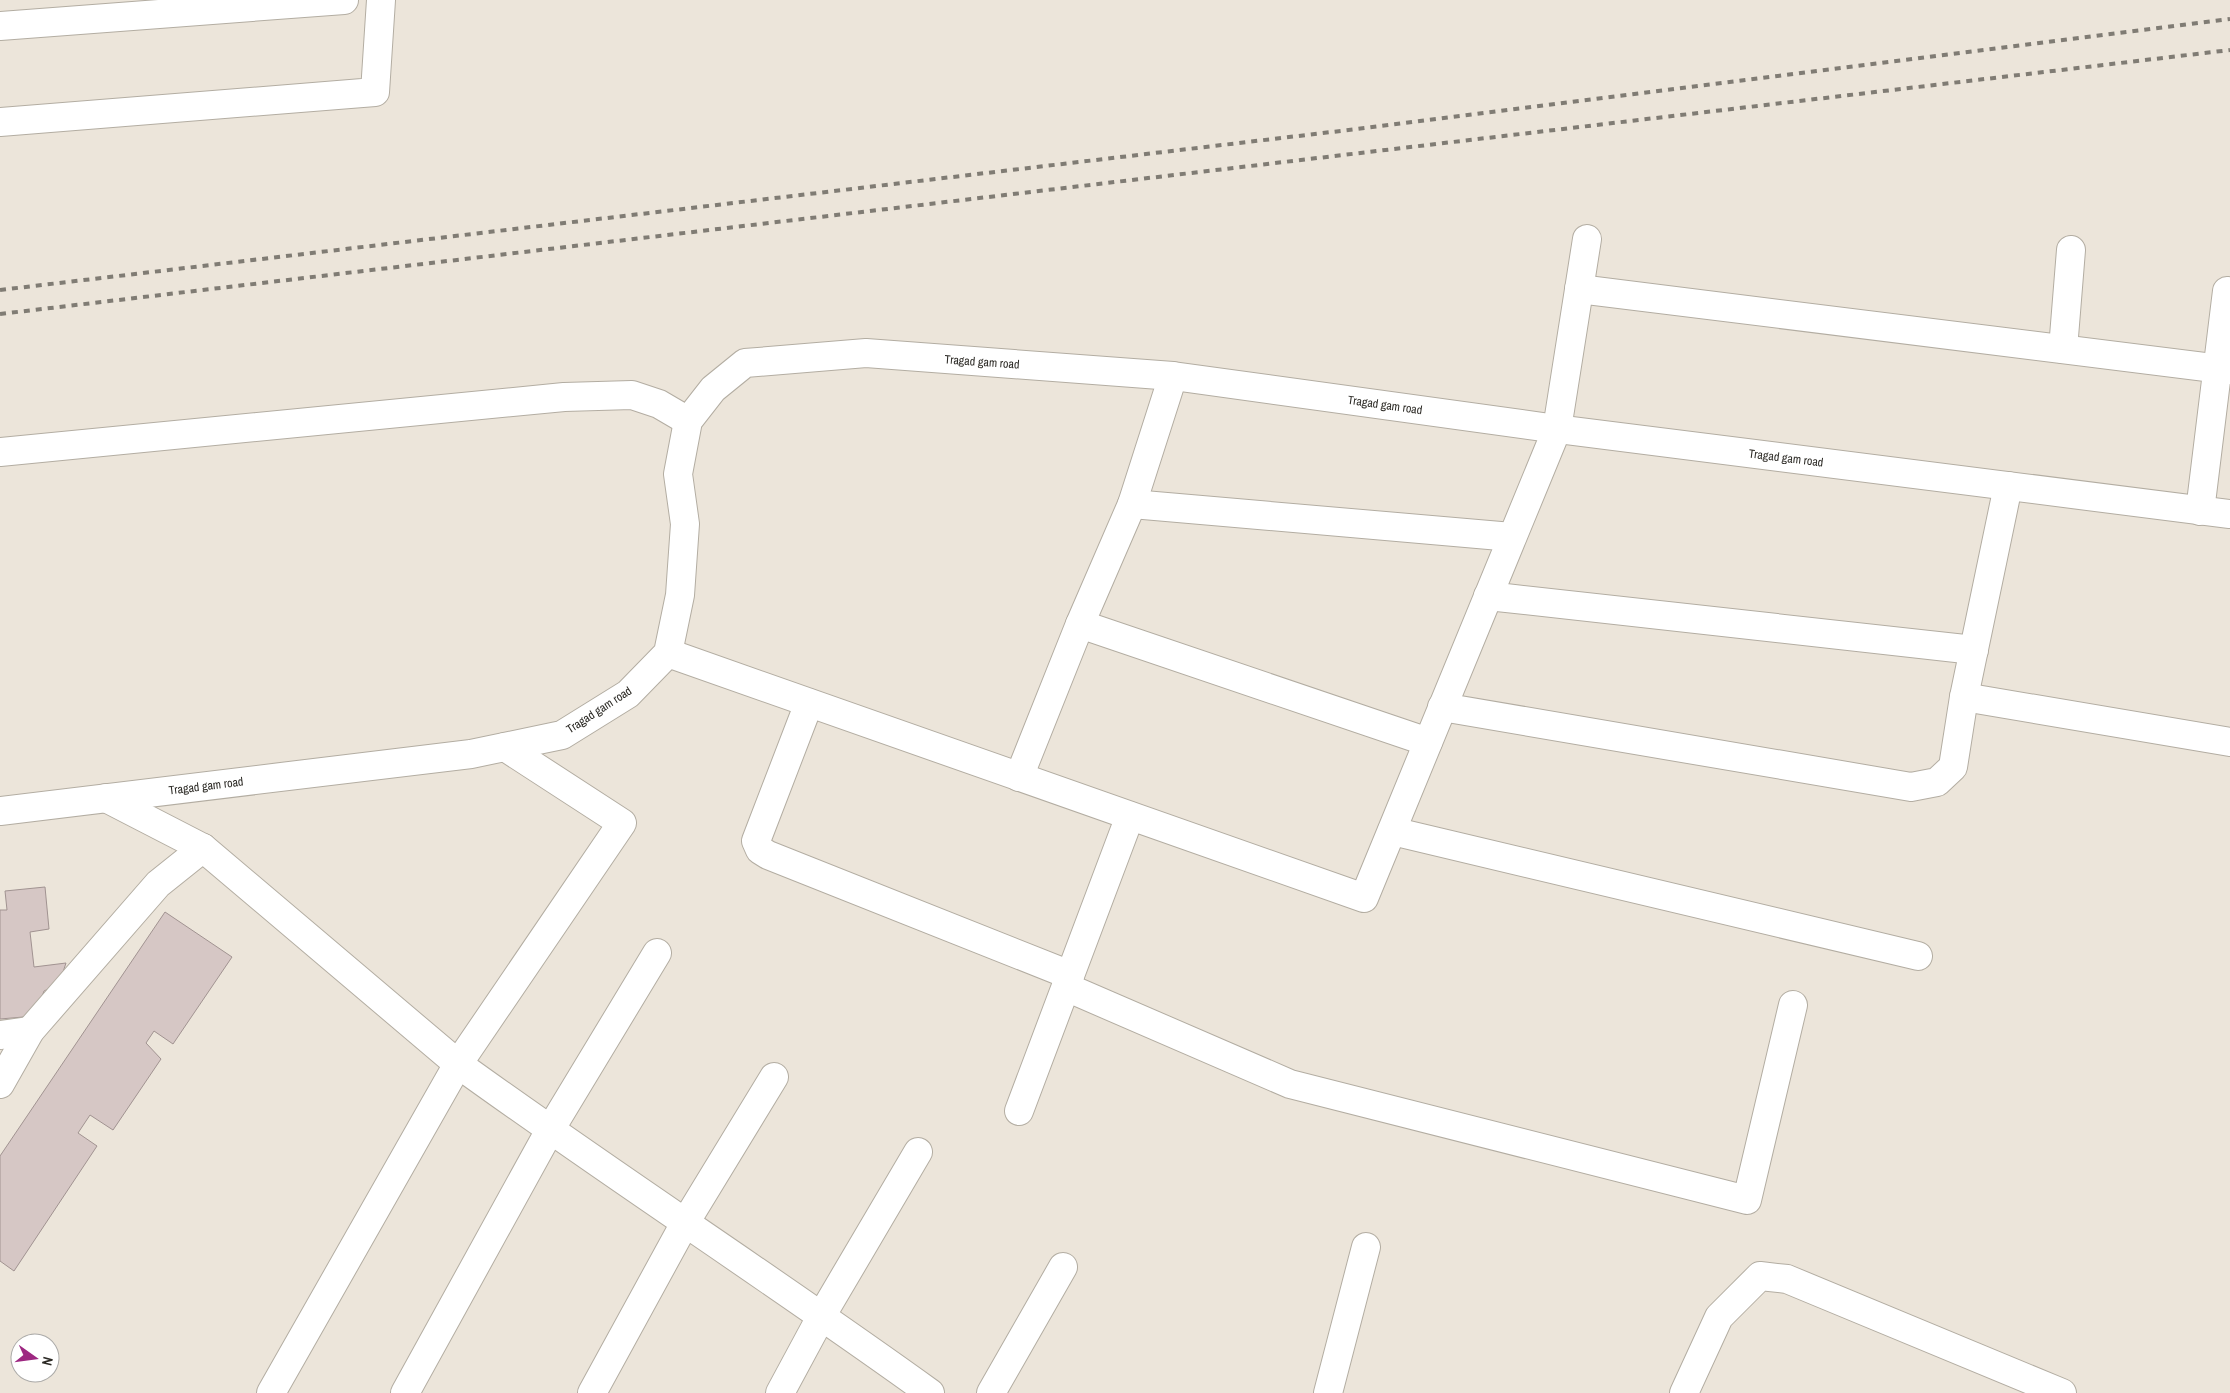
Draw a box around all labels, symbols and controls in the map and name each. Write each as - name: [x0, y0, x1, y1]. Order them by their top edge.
- street label: Tragad gam road: [944, 351, 1020, 373]
- street label: Tragad gam road: [1347, 392, 1423, 418]
- street label: Tragad gam road: [1748, 445, 1824, 471]
- street label: Tragad gam road: [563, 683, 635, 737]
- street label: Tragad gam road: [168, 773, 244, 799]
- north arrow: [10, 1333, 60, 1383]
- text: N: [38, 1355, 57, 1367]

